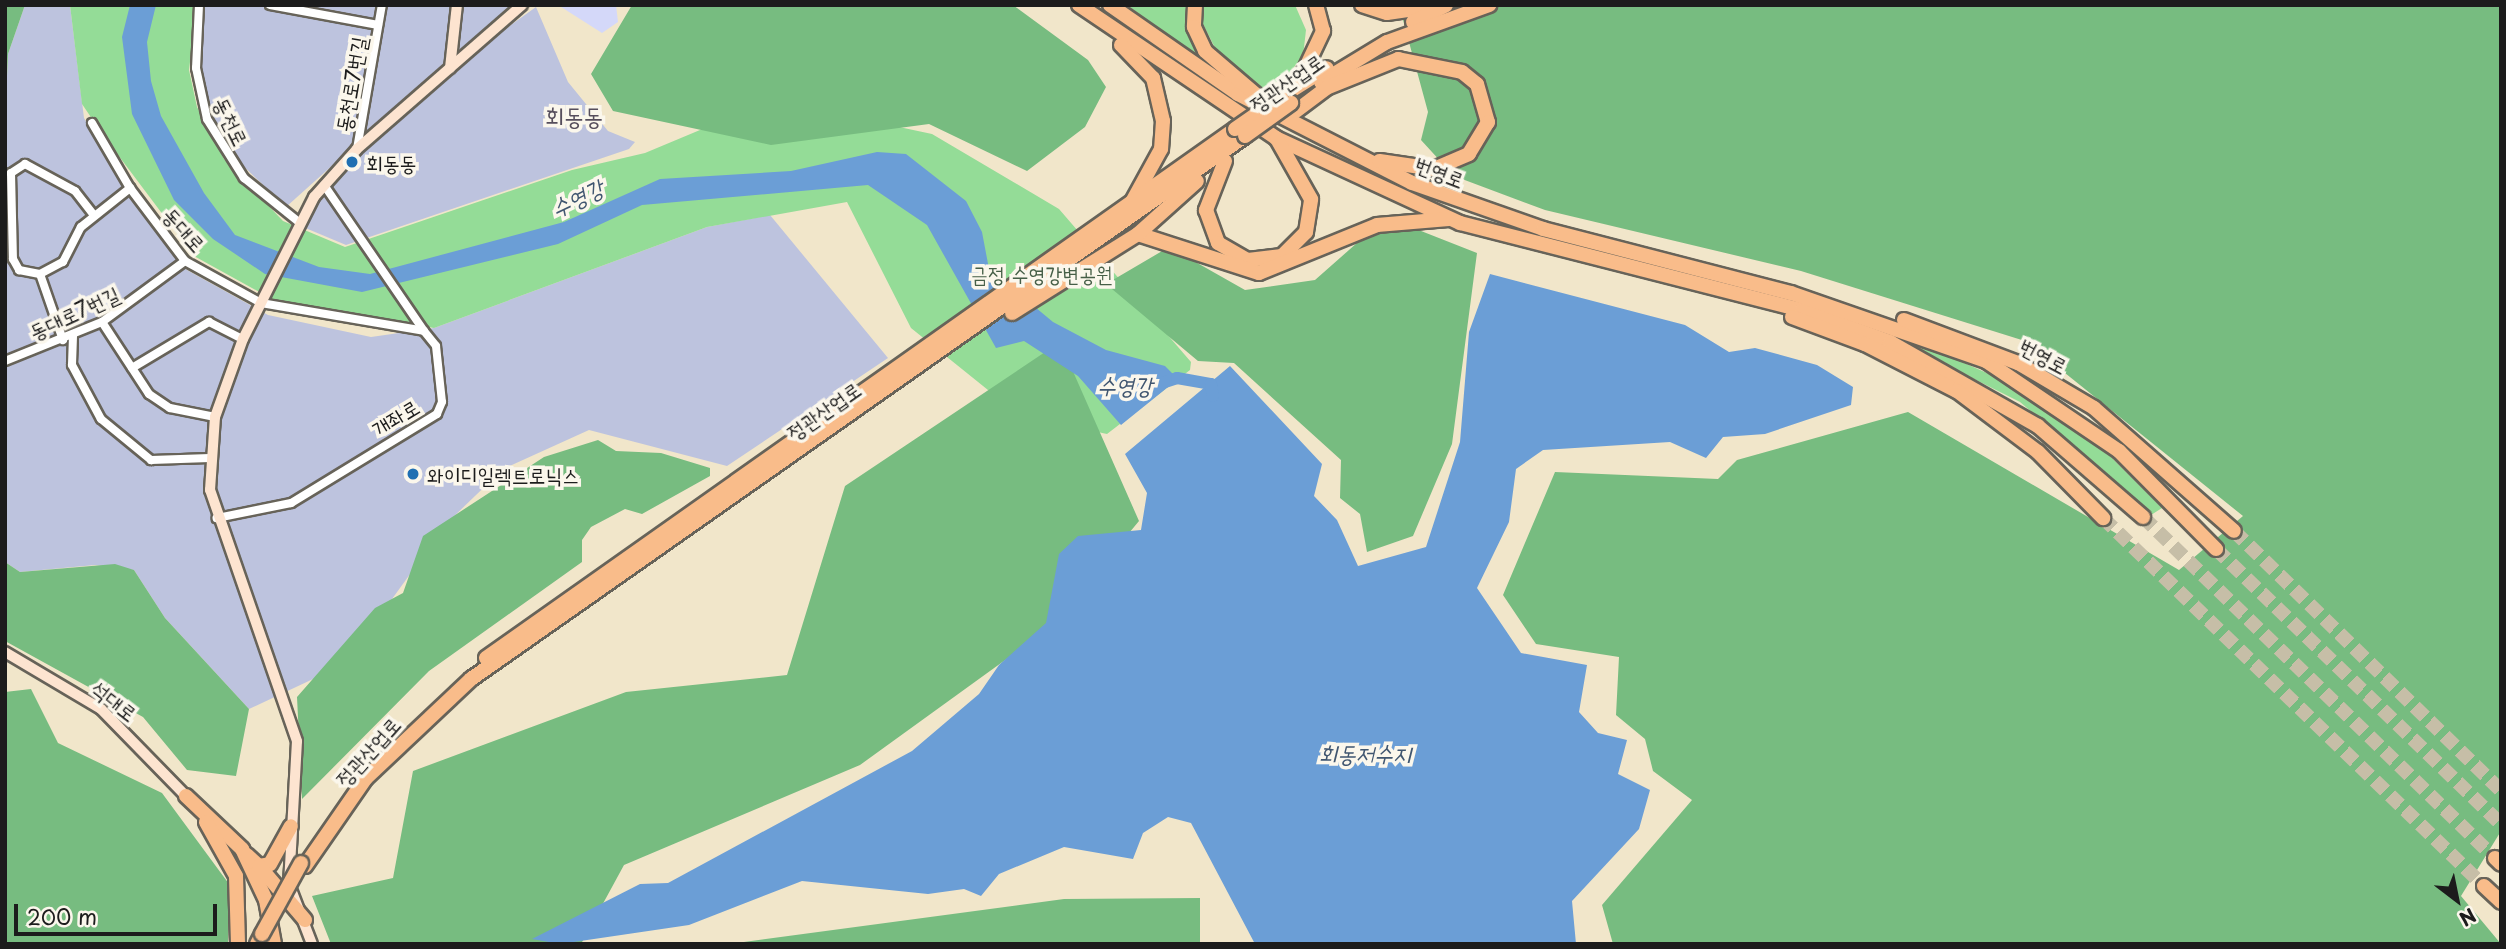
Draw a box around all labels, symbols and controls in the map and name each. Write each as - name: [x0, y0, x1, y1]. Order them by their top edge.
- street label: 동천로7번길: [329, 34, 371, 134]
- street label: 정관산업로: [1244, 47, 1328, 117]
- street label: 동천로: [210, 93, 254, 149]
- district label: 회동동: [545, 102, 603, 130]
- place label: 회동동: [366, 149, 417, 175]
- street label: 번영로: [1412, 150, 1468, 192]
- marker: 회동동: [344, 154, 360, 170]
- water label: 수영강: [546, 173, 608, 223]
- street label: 동대로: [159, 202, 211, 256]
- park label: 금정 수영강변공원: [971, 260, 1113, 286]
- street label: 동대로7번길: [25, 280, 123, 344]
- street label: 번영로: [2016, 332, 2072, 378]
- water label: 수영강: [1097, 371, 1153, 399]
- street label: 정관산업로: [781, 375, 865, 445]
- street label: 개좌로: [367, 393, 423, 441]
- place label: 와이디일렉트로닉스: [427, 461, 579, 487]
- marker: 와이디일렉트로닉스: [405, 466, 421, 482]
- street label: 석대로: [87, 674, 143, 726]
- street label: 정관산업로: [329, 711, 405, 791]
- water label: 회동저수지: [1319, 739, 1411, 767]
- north arrow: [2422, 865, 2492, 935]
- scale bar: [18, 890, 220, 934]
- text: 200 m: [27, 900, 97, 932]
- text: N: [2454, 902, 2482, 934]

